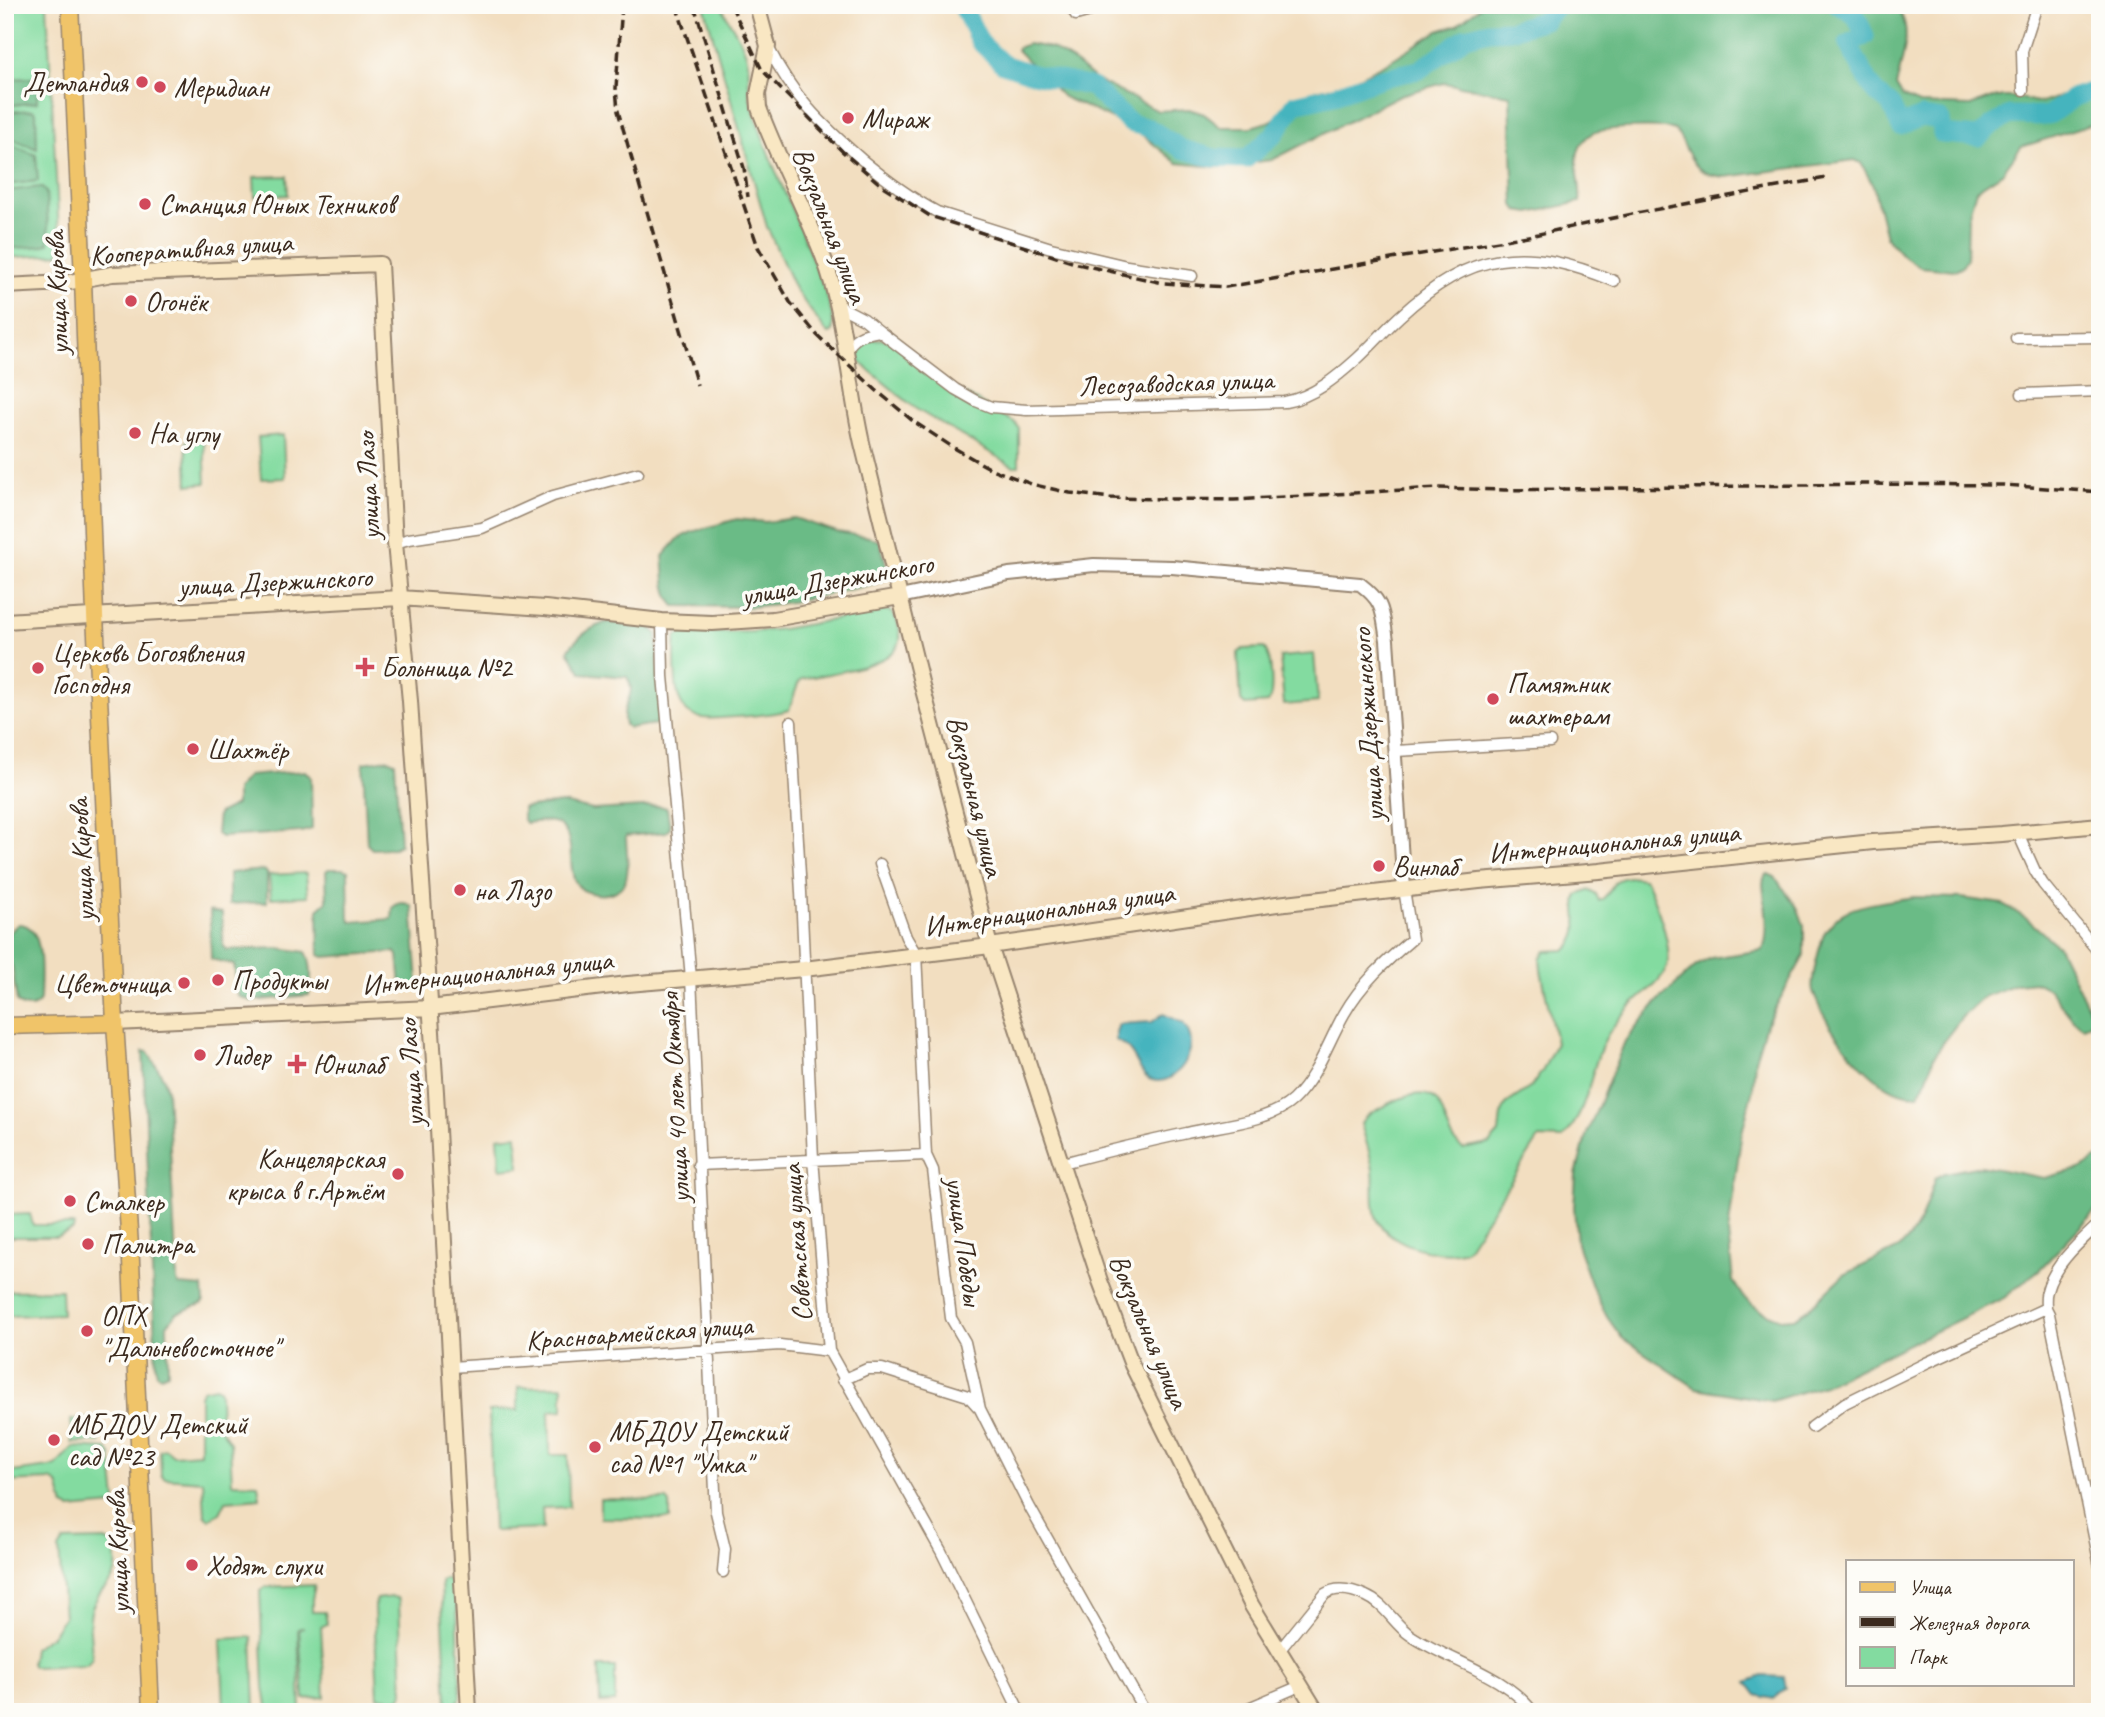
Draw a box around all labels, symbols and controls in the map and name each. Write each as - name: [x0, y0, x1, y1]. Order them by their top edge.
- place label: Детландия: [23, 65, 129, 100]
- place label: Меридиан: [174, 70, 271, 105]
- marker: Детландия: [134, 74, 150, 90]
- marker: Меридиан: [152, 79, 168, 95]
- place label: Мираж: [862, 101, 931, 136]
- marker: Мираж: [840, 110, 856, 126]
- street label: Вокзальная улица: [785, 142, 877, 310]
- place label: Станция Юных Техников: [159, 187, 400, 222]
- marker: Станция Юных Техников: [137, 196, 153, 212]
- street label: Кооперативная улица: [89, 224, 295, 273]
- street label: улица Кирова: [37, 228, 76, 357]
- place label: Огонёк: [145, 284, 209, 319]
- marker: Огонёк: [123, 293, 139, 309]
- street label: Лесозаводская улица: [1078, 362, 1276, 403]
- place label: На углу: [149, 416, 222, 451]
- marker: На углу: [127, 425, 143, 441]
- street label: улица Лазо: [347, 428, 388, 543]
- street label: улица Дзержинского: [737, 545, 938, 614]
- street label: улица Дзержинского: [175, 559, 375, 604]
- street label: улица Дзержинского: [1343, 625, 1392, 825]
- place label: Церковь Богоявления Господня: [52, 635, 245, 702]
- place label: Больница №2: [381, 650, 514, 685]
- marker: Больница №2: [355, 657, 375, 677]
- marker: Церковь Богоявления Господня: [30, 660, 46, 676]
- place label: Памятник шахтерам: [1507, 666, 1611, 733]
- marker: Памятник шахтерам: [1485, 691, 1501, 707]
- street label: Вокзальная улица: [939, 712, 1013, 882]
- place label: Шахтёр: [207, 732, 290, 767]
- marker: Шахтёр: [185, 741, 201, 757]
- street label: улица Кирова: [61, 795, 102, 925]
- street label: Интернациональная улица: [1487, 814, 1743, 871]
- place label: Винлаб: [1393, 849, 1463, 884]
- marker: Винлаб: [1371, 858, 1387, 874]
- place label: на Лазо: [474, 873, 553, 908]
- street label: Интернациональная улица: [922, 874, 1178, 944]
- marker: на Лазо: [452, 882, 468, 898]
- street label: Интернациональная улица: [360, 942, 616, 1003]
- place label: Продукты: [232, 963, 329, 998]
- place label: Цветочница: [54, 966, 172, 1001]
- marker: Продукты: [210, 972, 226, 988]
- marker: Цветочница: [176, 975, 192, 991]
- street label: улица 40 лет Октября: [651, 990, 698, 1206]
- street label: улица Лазо: [389, 1015, 432, 1130]
- place label: Лидер: [214, 1038, 272, 1073]
- marker: Лидер: [192, 1047, 208, 1063]
- place label: Юнилаб: [313, 1047, 389, 1082]
- marker: Юнилаб: [287, 1054, 307, 1074]
- place label: Канцелярская крыса в г.Артём: [226, 1141, 386, 1208]
- street label: Советская улица: [773, 1161, 819, 1323]
- marker: Канцелярская крыса в г.Артём: [390, 1166, 406, 1182]
- street label: улица Победы: [938, 1173, 991, 1310]
- place label: Сталкер: [84, 1184, 165, 1219]
- marker: Сталкер: [62, 1193, 78, 1209]
- place label: Палитра: [102, 1227, 196, 1262]
- marker: Палитра: [80, 1236, 96, 1252]
- street label: Вокзальная улица: [1101, 1249, 1198, 1415]
- place label: ОПХ "Дальневосточное": [101, 1298, 284, 1365]
- street label: Красноармейская улица: [525, 1307, 755, 1358]
- marker: ОПХ "Дальневосточное": [79, 1323, 95, 1339]
- place label: МБДОУ Детский сад №23: [68, 1407, 249, 1474]
- place label: МБДОУ Детский сад №1 "Умка": [609, 1414, 790, 1481]
- marker: МБДОУ Детский сад №23: [46, 1432, 62, 1448]
- marker: МБДОУ Детский сад №1 "Умка": [587, 1439, 603, 1455]
- street label: улица Кирова: [98, 1487, 137, 1616]
- place label: Ходят слухи: [206, 1548, 324, 1583]
- marker: Ходят слухи: [184, 1557, 200, 1573]
- legend: [1846, 1560, 2074, 1686]
- text: Улица: [1909, 1574, 1952, 1600]
- text: Железная дорога: [1909, 1610, 2030, 1636]
- text: Парк: [1909, 1644, 1949, 1670]

